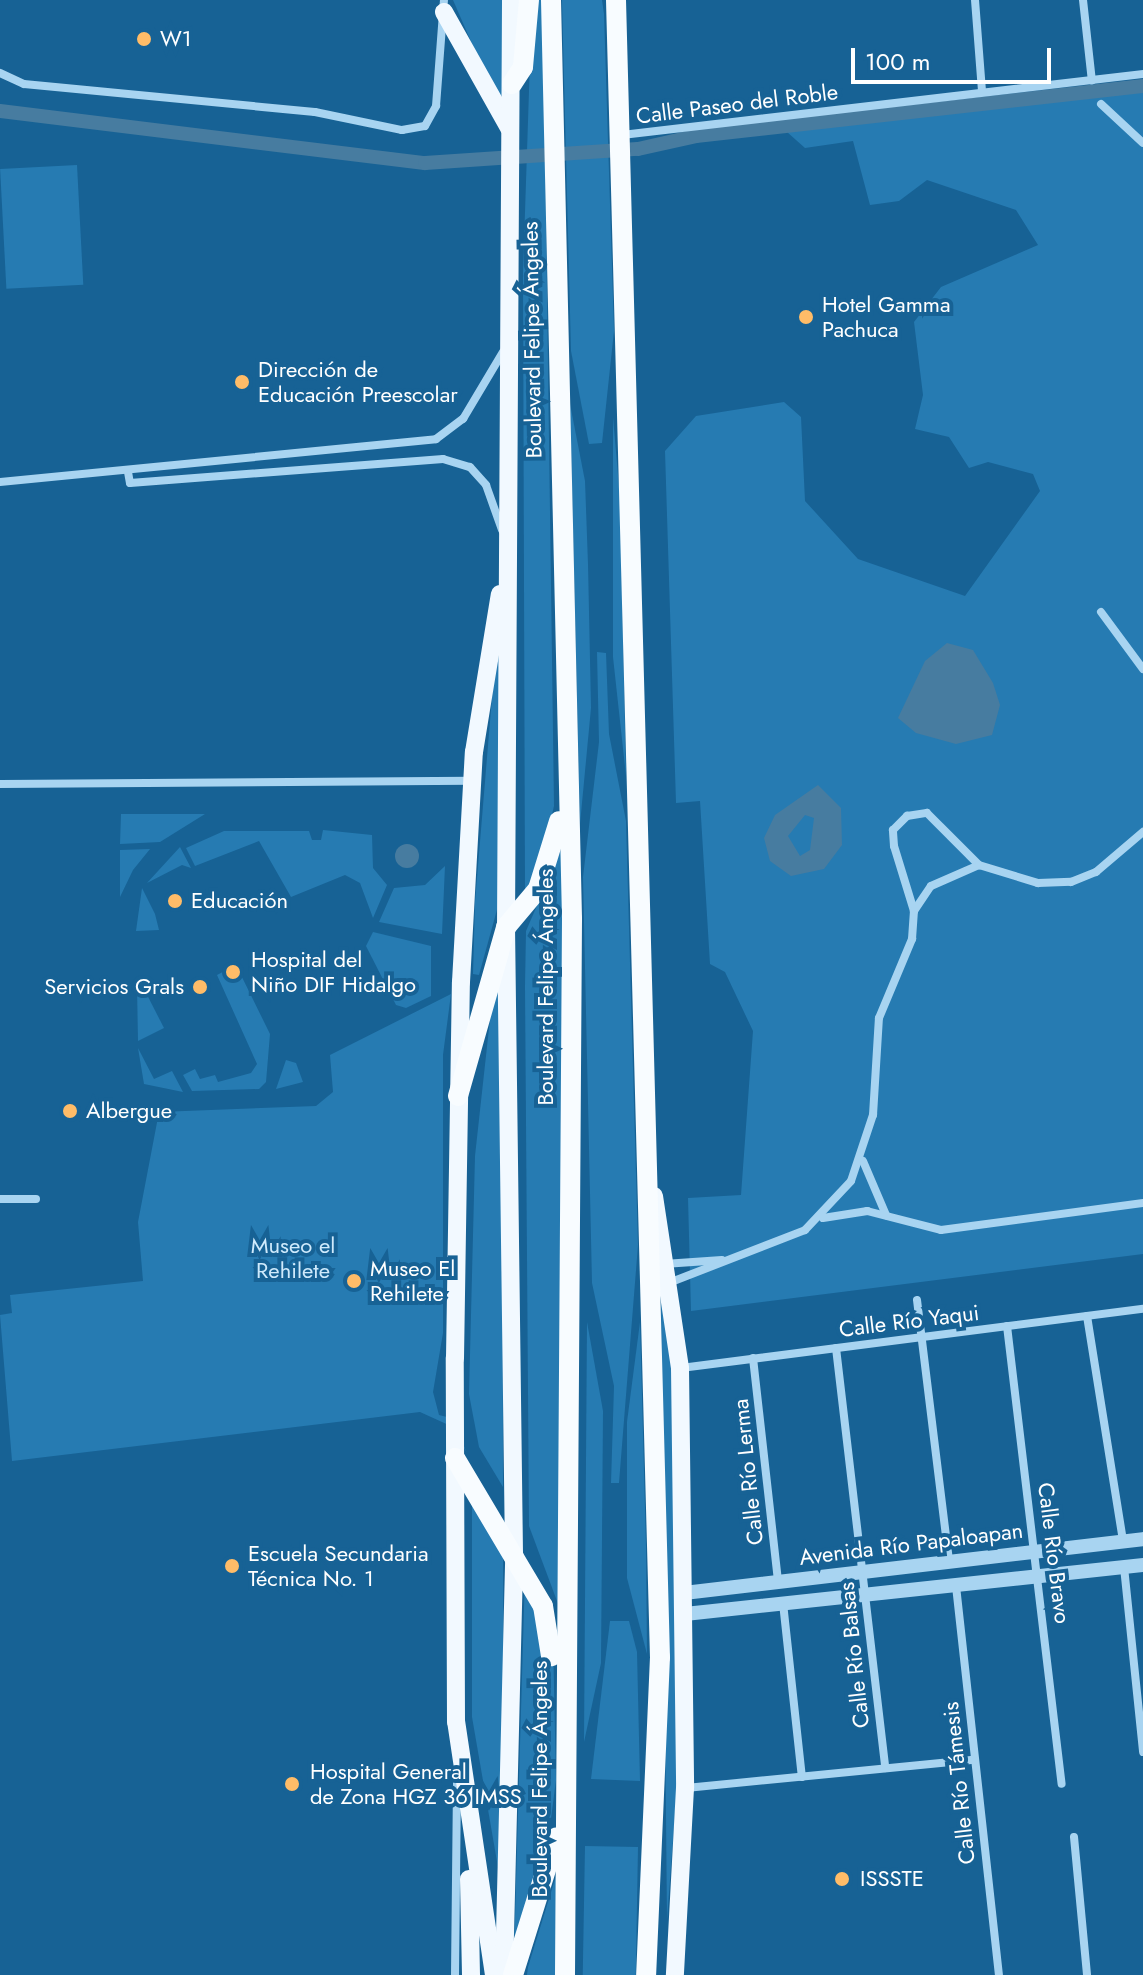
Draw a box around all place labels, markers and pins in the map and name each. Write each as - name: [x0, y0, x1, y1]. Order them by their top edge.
- place label: W1: [160, 26, 192, 52]
- marker: W1: [135, 30, 153, 48]
- place label: Hotel Gamma Pachuca: [822, 291, 951, 342]
- marker: Hotel Gamma Pachuca: [797, 308, 815, 326]
- place label: Dirección de Educación Preescolar: [258, 356, 458, 408]
- marker: Dirección de Educación Preescolar: [233, 373, 251, 391]
- place label: Educación: [191, 888, 288, 914]
- marker: Educación: [166, 892, 184, 910]
- place label: Hospital del Niño DIF Hidalgo: [251, 946, 416, 998]
- marker: Hospital del Niño DIF Hidalgo: [222, 961, 244, 983]
- place label: Servicios Grals: [44, 974, 184, 1000]
- marker: Servicios Grals: [191, 978, 209, 996]
- place label: Albergue: [86, 1098, 172, 1124]
- marker: Albergue: [61, 1102, 79, 1120]
- place label: Museo El Rehilete: [370, 1255, 455, 1306]
- marker: Museo El Rehilete: [345, 1272, 363, 1290]
- place label: Escuela Secundaria Técnica No. 1: [248, 1540, 429, 1592]
- marker: Escuela Secundaria Técnica No. 1: [223, 1557, 241, 1575]
- place label: Hospital General de Zona HGZ 36 IMSS: [310, 1758, 522, 1810]
- marker: Hospital General de Zona HGZ 36 IMSS: [281, 1773, 303, 1795]
- place label: ISSSTE: [860, 1866, 924, 1892]
- marker: ISSSTE: [831, 1868, 853, 1890]

